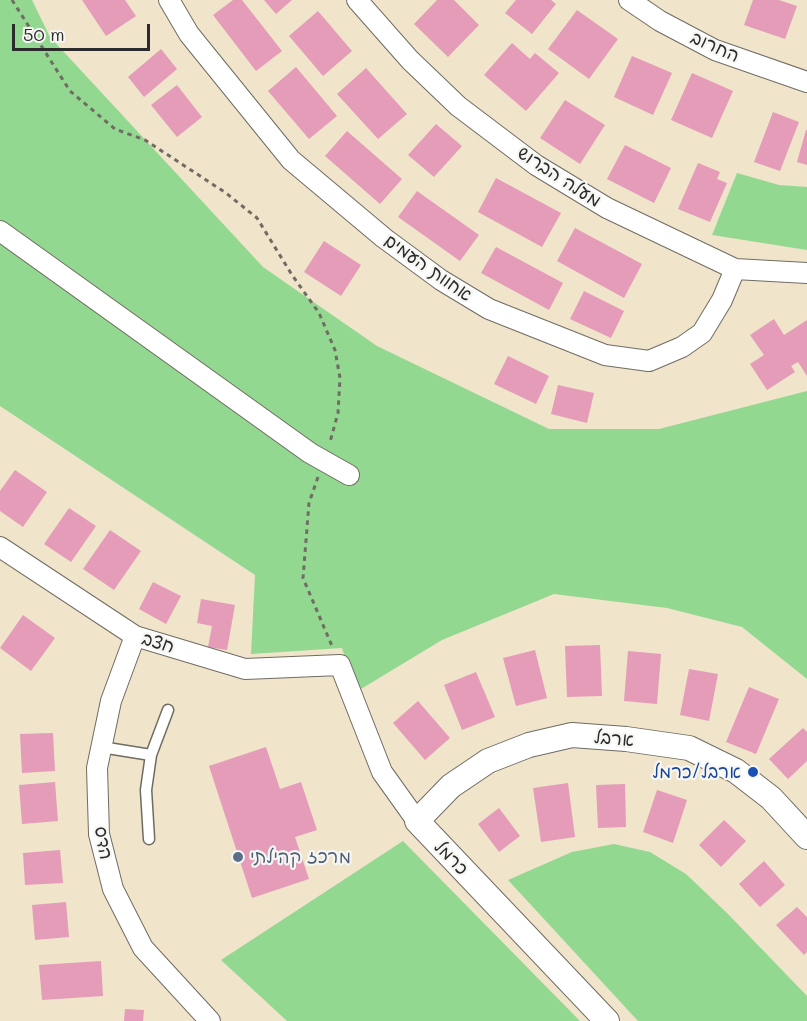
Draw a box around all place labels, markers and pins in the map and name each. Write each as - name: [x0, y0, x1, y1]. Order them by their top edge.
- place label: ארבל/כרמל: [652, 761, 741, 783]
- marker: ארבל/כרמל: [746, 765, 760, 779]
- place label: מרכז קהילתי: [250, 846, 351, 868]
- marker: מרכז קהילתי: [231, 850, 245, 864]

